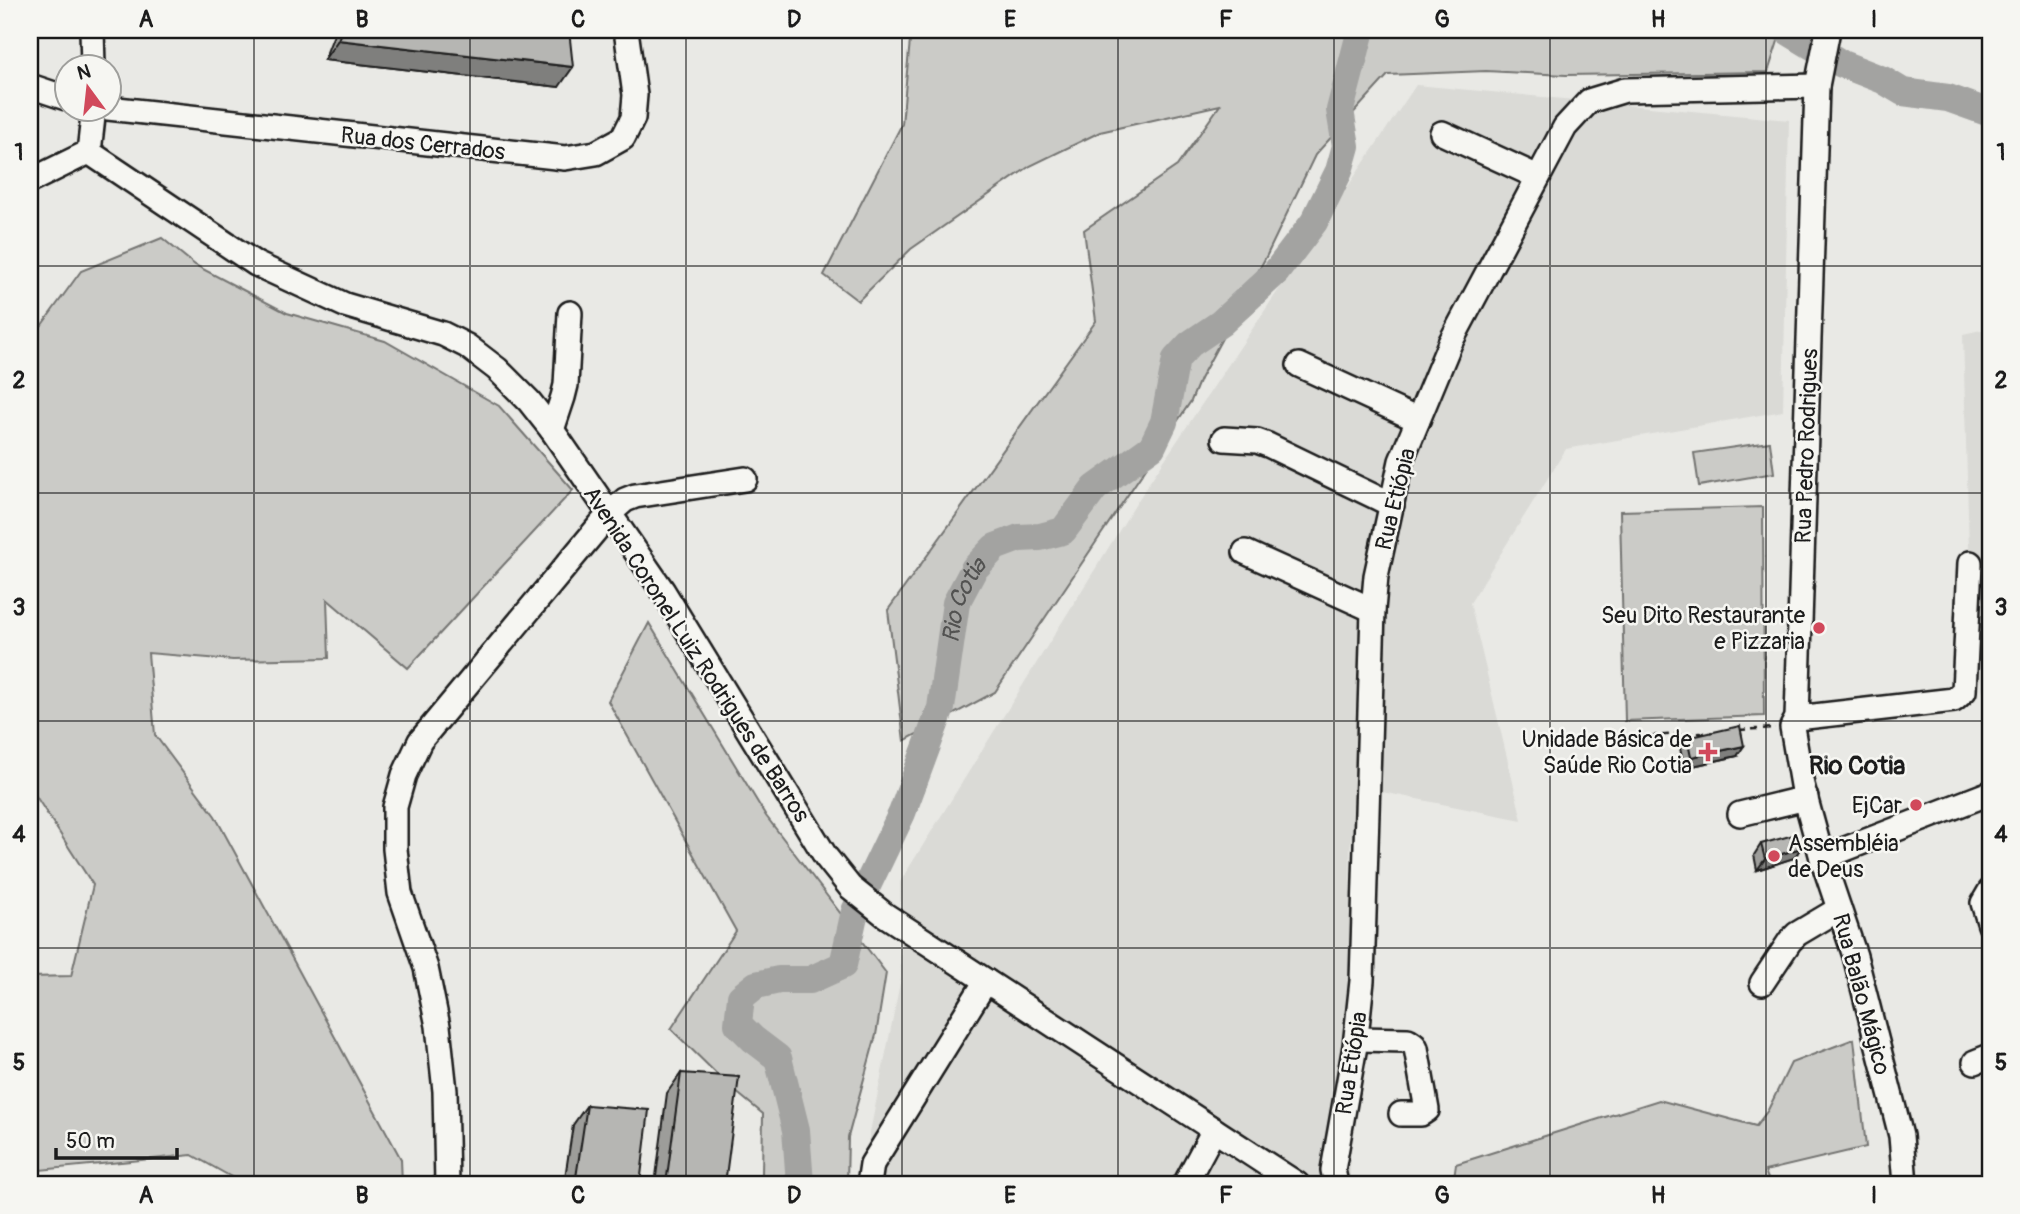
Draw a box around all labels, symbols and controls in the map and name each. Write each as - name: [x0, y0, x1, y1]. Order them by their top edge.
- text: A: [139, 5, 154, 34]
- text: B: [355, 5, 369, 34]
- text: C: [571, 5, 585, 34]
- text: D: [787, 5, 801, 34]
- text: E: [1004, 5, 1016, 34]
- text: F: [1219, 5, 1233, 34]
- text: G: [1434, 5, 1450, 34]
- text: H: [1651, 5, 1665, 34]
- text: I: [1871, 5, 1877, 34]
- north arrow: [52, 52, 122, 122]
- text: N: [75, 59, 93, 86]
- street label: Rua dos Cerrados: [339, 120, 507, 167]
- text: 1: [15, 138, 24, 167]
- text: 1: [1997, 138, 2006, 167]
- street label: Rua Pedro Rodrigues: [1789, 348, 1824, 544]
- text: 2: [13, 366, 26, 395]
- text: 2: [1995, 366, 2008, 395]
- street label: Rua Etiópia: [1369, 445, 1422, 553]
- street label: Avenida Coronel Luiz Rodrigues de Barros: [577, 481, 816, 828]
- water label: Rio Cotia: [937, 550, 994, 645]
- text: 3: [13, 593, 25, 622]
- text: 3: [1995, 593, 2007, 622]
- place label: Seu Dito Restaurante e Pizzaria: [1601, 601, 1806, 656]
- marker: Seu Dito Restaurante e Pizzaria: [1811, 620, 1827, 636]
- place label: Unidade Básica de Saúde Rio Cotia: [1522, 725, 1693, 780]
- marker: Unidade Básica de Saúde Rio Cotia: [1698, 742, 1718, 762]
- district label: Rio Cotia: [1809, 750, 1905, 782]
- place label: EjCar: [1852, 791, 1902, 820]
- marker: EjCar: [1908, 797, 1924, 813]
- text: 4: [12, 820, 26, 849]
- text: 4: [1994, 820, 2008, 849]
- place label: Assembléia de Deus: [1788, 829, 1899, 884]
- marker: Assembléia de Deus: [1766, 848, 1782, 864]
- street label: Rua Balão Mágico: [1826, 910, 1897, 1078]
- street label: Rua Etiópia: [1329, 1009, 1374, 1117]
- text: 5: [13, 1048, 25, 1077]
- text: 5: [1995, 1048, 2007, 1077]
- scale bar: [56, 1116, 177, 1160]
- text: 50 m: [66, 1128, 115, 1155]
- text: A: [139, 1181, 154, 1210]
- text: B: [355, 1181, 369, 1210]
- text: C: [571, 1181, 585, 1210]
- text: D: [787, 1181, 801, 1210]
- text: E: [1004, 1181, 1016, 1210]
- text: F: [1219, 1181, 1233, 1210]
- text: G: [1434, 1181, 1450, 1210]
- text: H: [1651, 1181, 1665, 1210]
- text: I: [1871, 1181, 1877, 1210]

